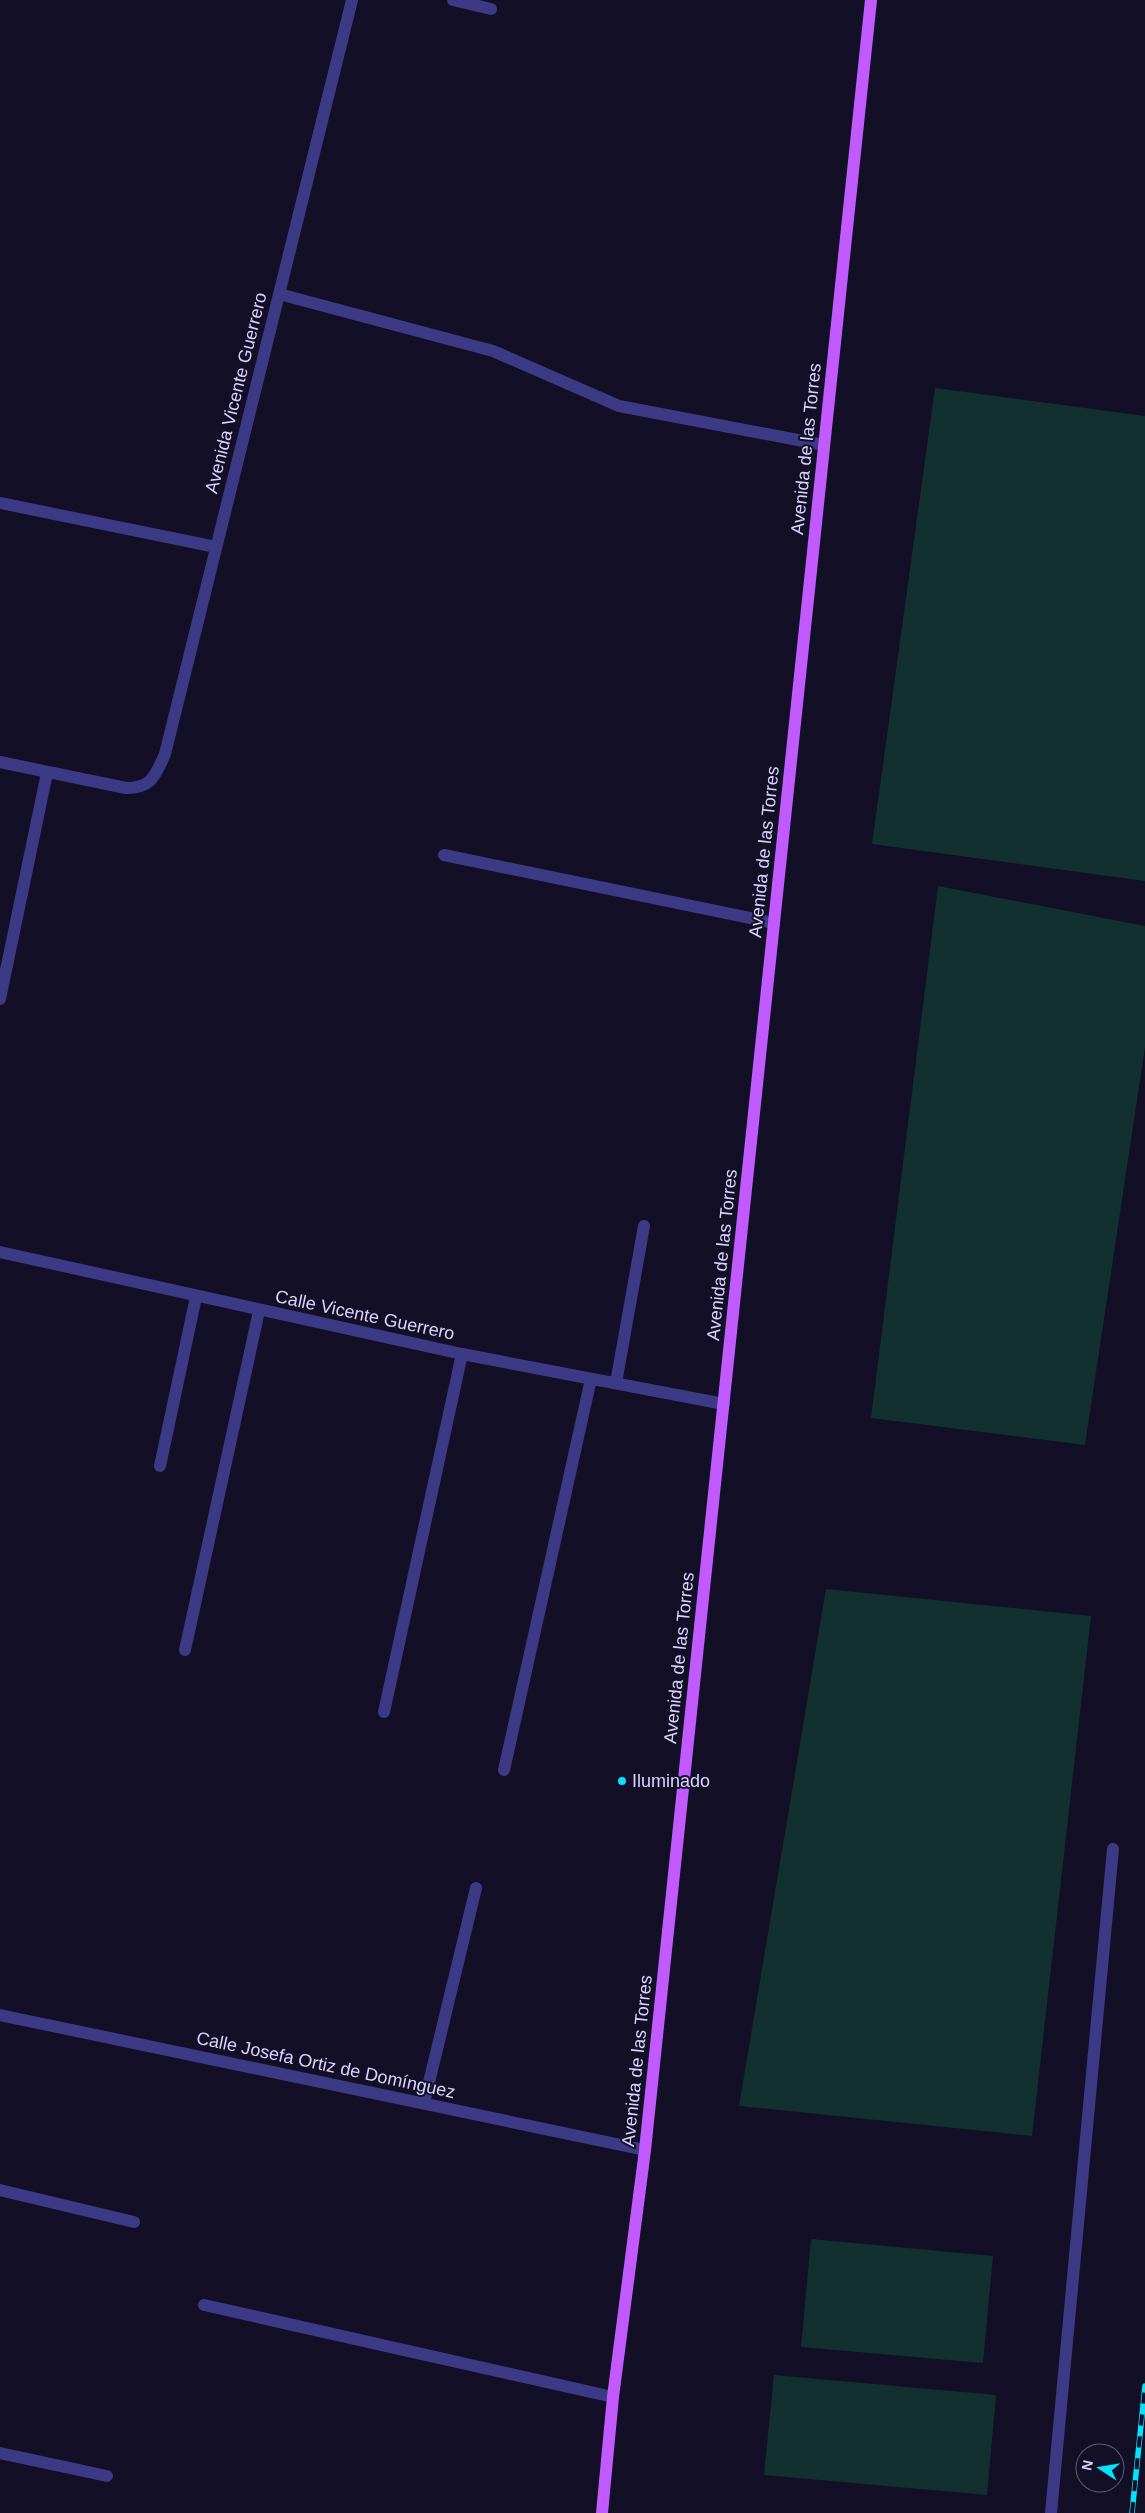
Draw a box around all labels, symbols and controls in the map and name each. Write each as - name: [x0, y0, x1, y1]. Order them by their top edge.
- street label: Avenida Vicente Guerrero: [201, 290, 271, 496]
- street label: Avenida de las Torres: [787, 362, 825, 536]
- street label: Avenida de las Torres: [745, 765, 783, 939]
- street label: Avenida de las Torres: [703, 1168, 741, 1342]
- street label: Calle Vicente Guerrero: [274, 1286, 456, 1344]
- street label: Avenida de las Torres: [660, 1571, 698, 1745]
- place label: Iluminado: [632, 1771, 710, 1791]
- marker: Iluminado: [616, 1775, 628, 1787]
- street label: Avenida de las Torres: [618, 1974, 656, 2148]
- street label: Calle Josefa Ortiz de Domínguez: [195, 2028, 457, 2102]
- north arrow: [1075, 2443, 1125, 2493]
- text: N: [1078, 2459, 1096, 2472]

